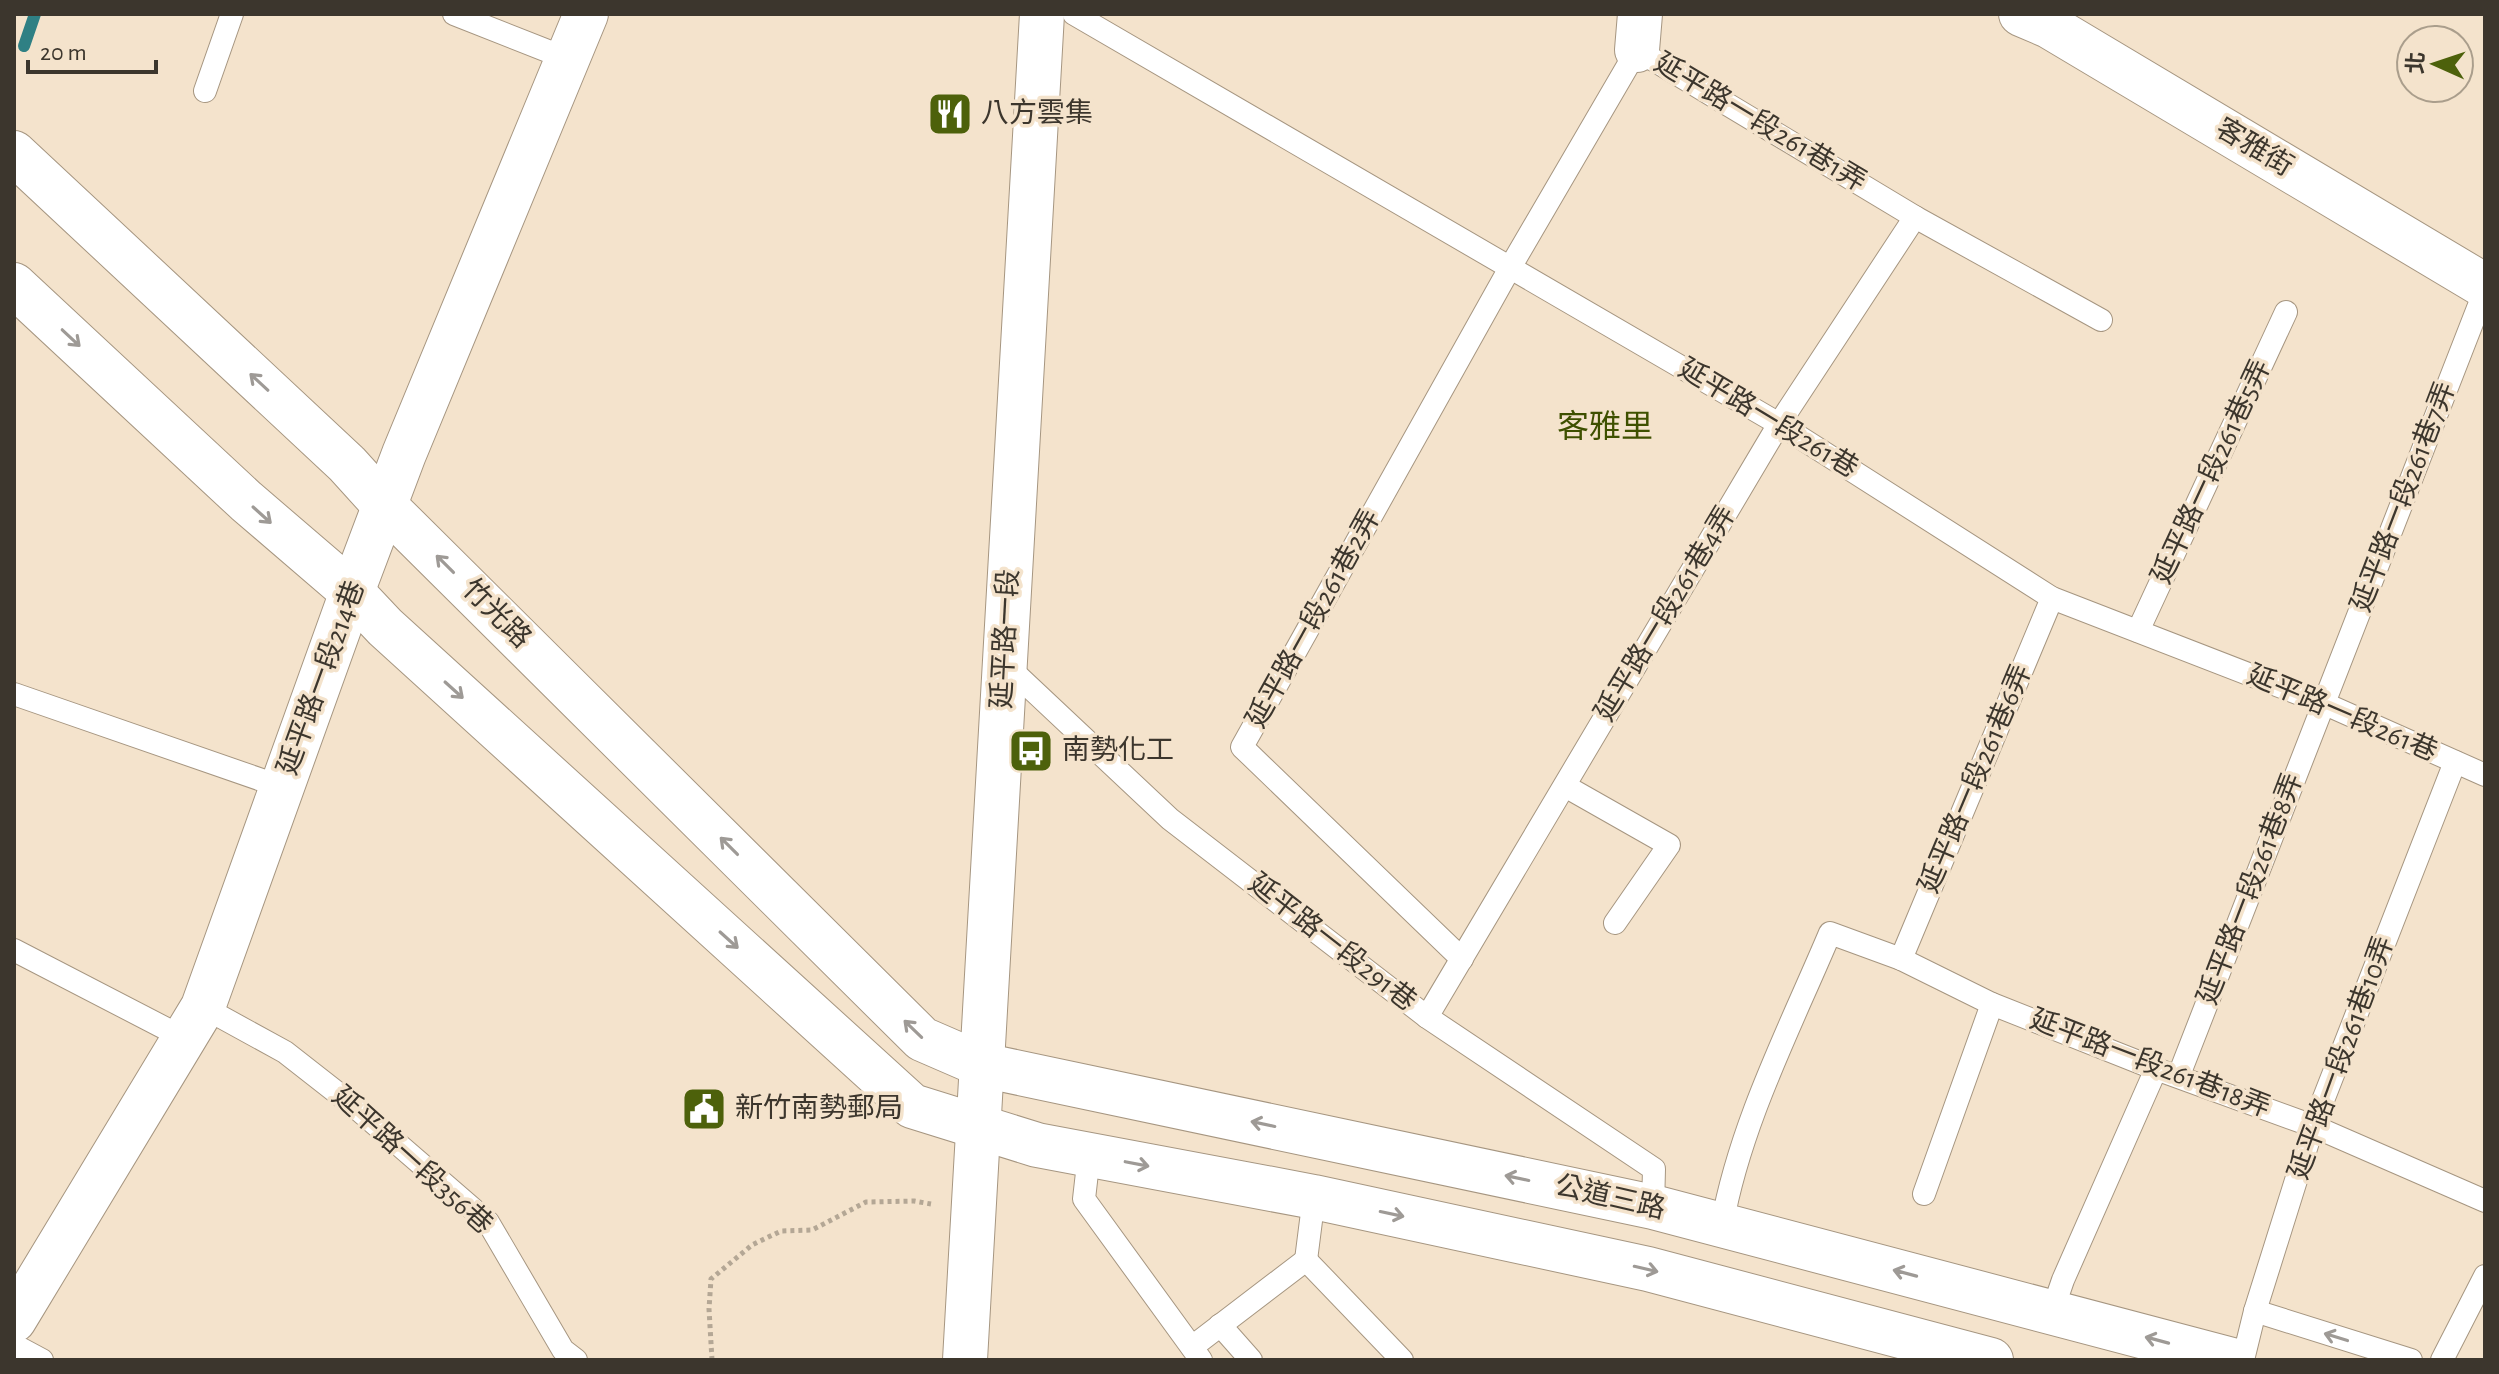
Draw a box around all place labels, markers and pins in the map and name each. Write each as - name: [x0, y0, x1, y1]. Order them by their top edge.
- restaurant icon: 八方雲集: [926, 90, 974, 138]
- place label: 八方雲集: [981, 98, 1093, 128]
- bus stop icon: 南勢化工: [1007, 727, 1055, 775]
- place label: 南勢化工: [1062, 735, 1174, 765]
- public building icon: 新竹南勢郵局: [680, 1085, 728, 1133]
- place label: 新竹南勢郵局: [735, 1093, 903, 1123]

